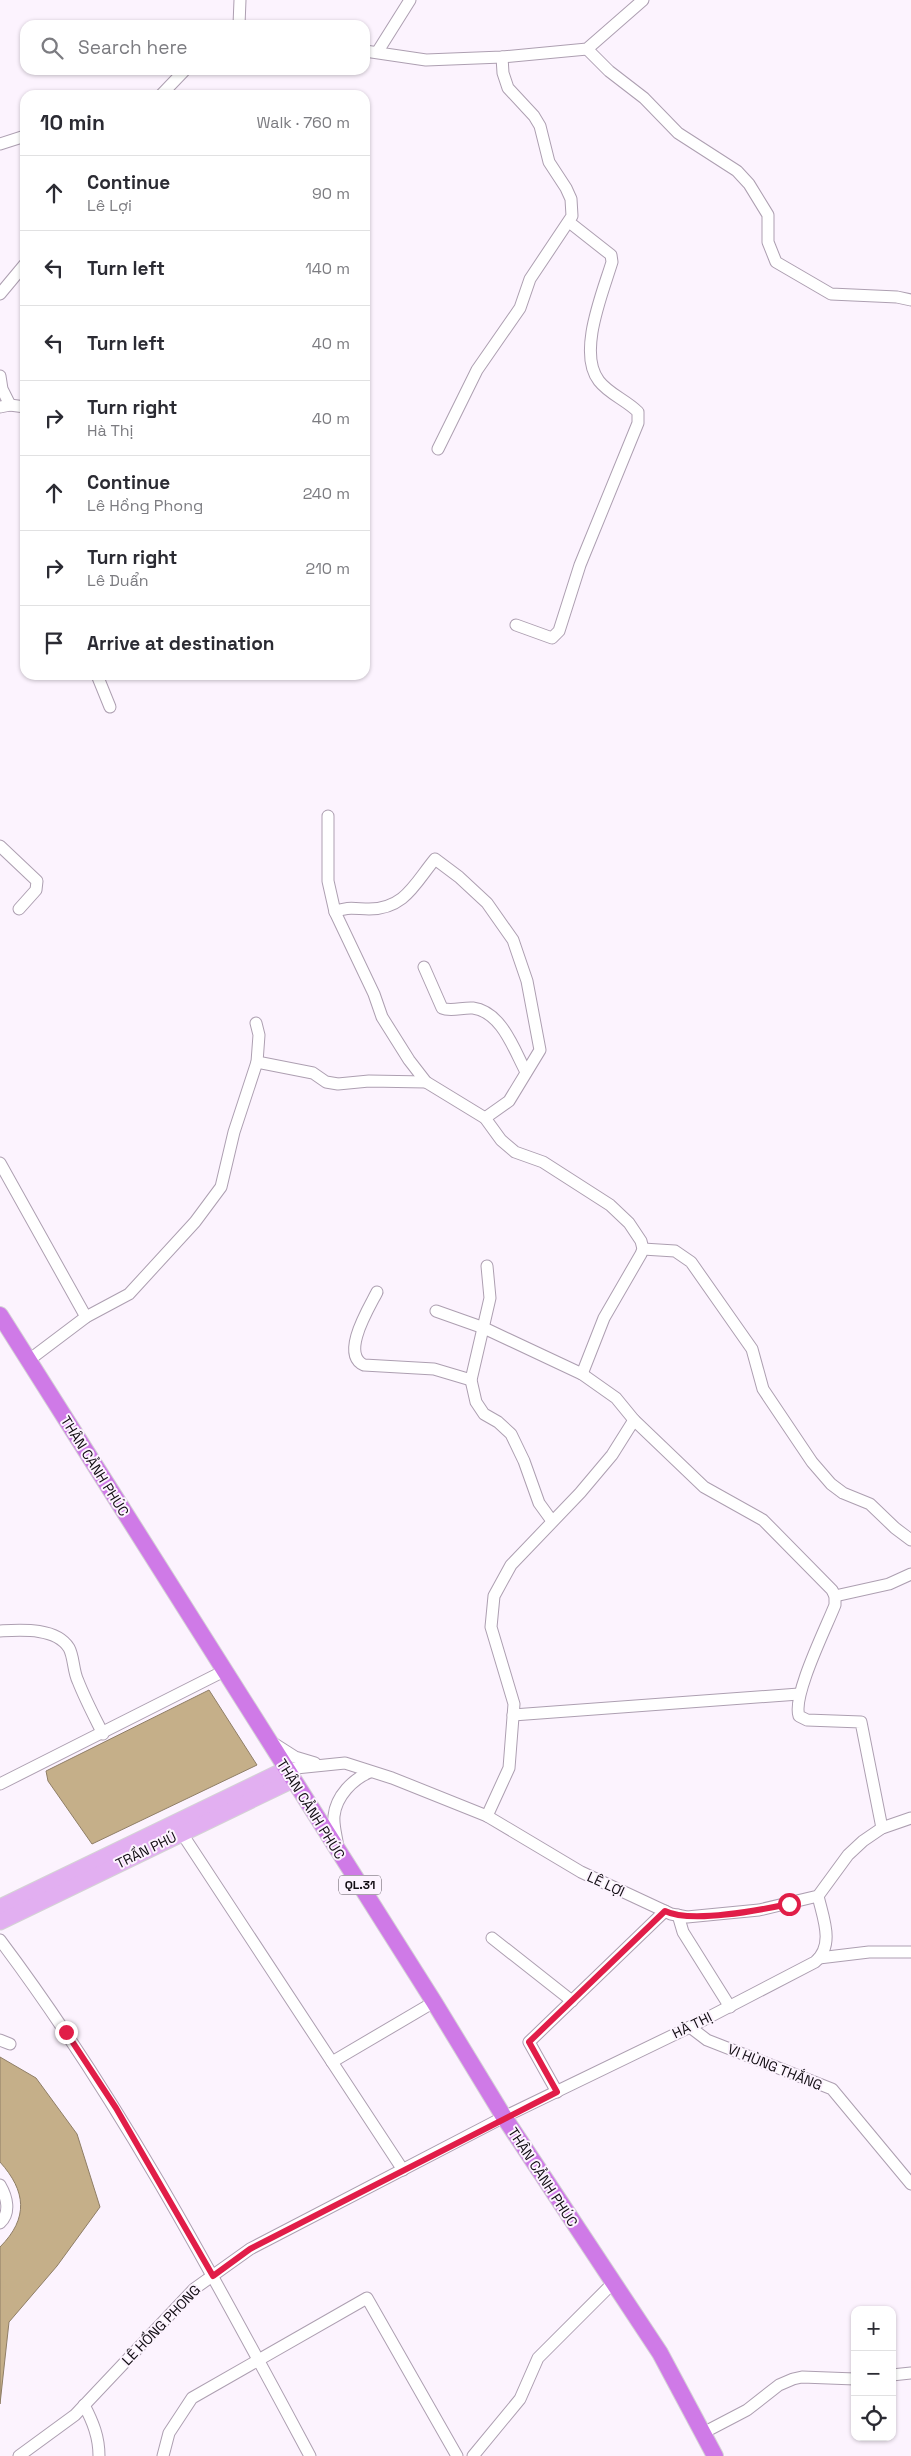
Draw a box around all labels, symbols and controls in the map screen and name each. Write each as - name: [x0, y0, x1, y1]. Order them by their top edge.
- search box: [20, 20, 370, 75]
- icon: search: [38, 34, 66, 62]
- text: Search here: [78, 35, 188, 60]
- text: 10 min: [40, 109, 105, 136]
- text: Walk · 760 m: [256, 112, 350, 133]
- text: Continue: [87, 170, 170, 195]
- icon: ahead: [40, 179, 68, 207]
- text: 90 m: [312, 183, 350, 204]
- text: Lê Lợi: [87, 195, 132, 216]
- icon: left: [40, 254, 68, 282]
- text: Turn left: [87, 256, 165, 281]
- text: 140 m: [305, 258, 350, 279]
- icon: left: [40, 329, 68, 357]
- text: Turn left: [87, 331, 165, 356]
- text: 40 m: [312, 333, 350, 354]
- text: Turn right: [87, 395, 177, 420]
- icon: right: [40, 404, 68, 432]
- text: 40 m: [312, 408, 350, 429]
- text: Hà Thị: [87, 420, 134, 441]
- text: Continue: [87, 470, 170, 495]
- icon: ahead: [40, 479, 68, 507]
- text: 240 m: [303, 483, 350, 504]
- text: Lê Hồng Phong: [87, 495, 203, 516]
- text: Turn right: [87, 545, 177, 570]
- icon: right: [40, 554, 68, 582]
- text: 210 m: [306, 558, 350, 579]
- text: Lê Duẩn: [87, 570, 149, 591]
- icon: arrive: [40, 629, 68, 657]
- text: Arrive at destination: [87, 631, 275, 656]
- street label: THÂN CẢNH PHÚC: [57, 1413, 133, 1519]
- street label: THÂN CẢNH PHÚC: [273, 1756, 349, 1862]
- street label: TRẦN PHÚ: [113, 1828, 179, 1872]
- street label: LÊ LỢI: [584, 1868, 628, 1900]
- road number: QL.31: [339, 1876, 381, 1894]
- route start: [778, 1893, 801, 1916]
- street label: HÀ THỊ: [669, 2008, 715, 2042]
- route end: [55, 2021, 78, 2044]
- street label: VI HÙNG THẮNG: [725, 2040, 825, 2094]
- street label: THÂN CẢNH PHÚC: [504, 2124, 582, 2230]
- street label: LÊ HỒNG PHONG: [118, 2281, 204, 2369]
- map controls: [851, 2306, 896, 2441]
- button: +: [851, 2306, 896, 2351]
- button: −: [851, 2351, 896, 2396]
- button: locate: [851, 2396, 896, 2441]

